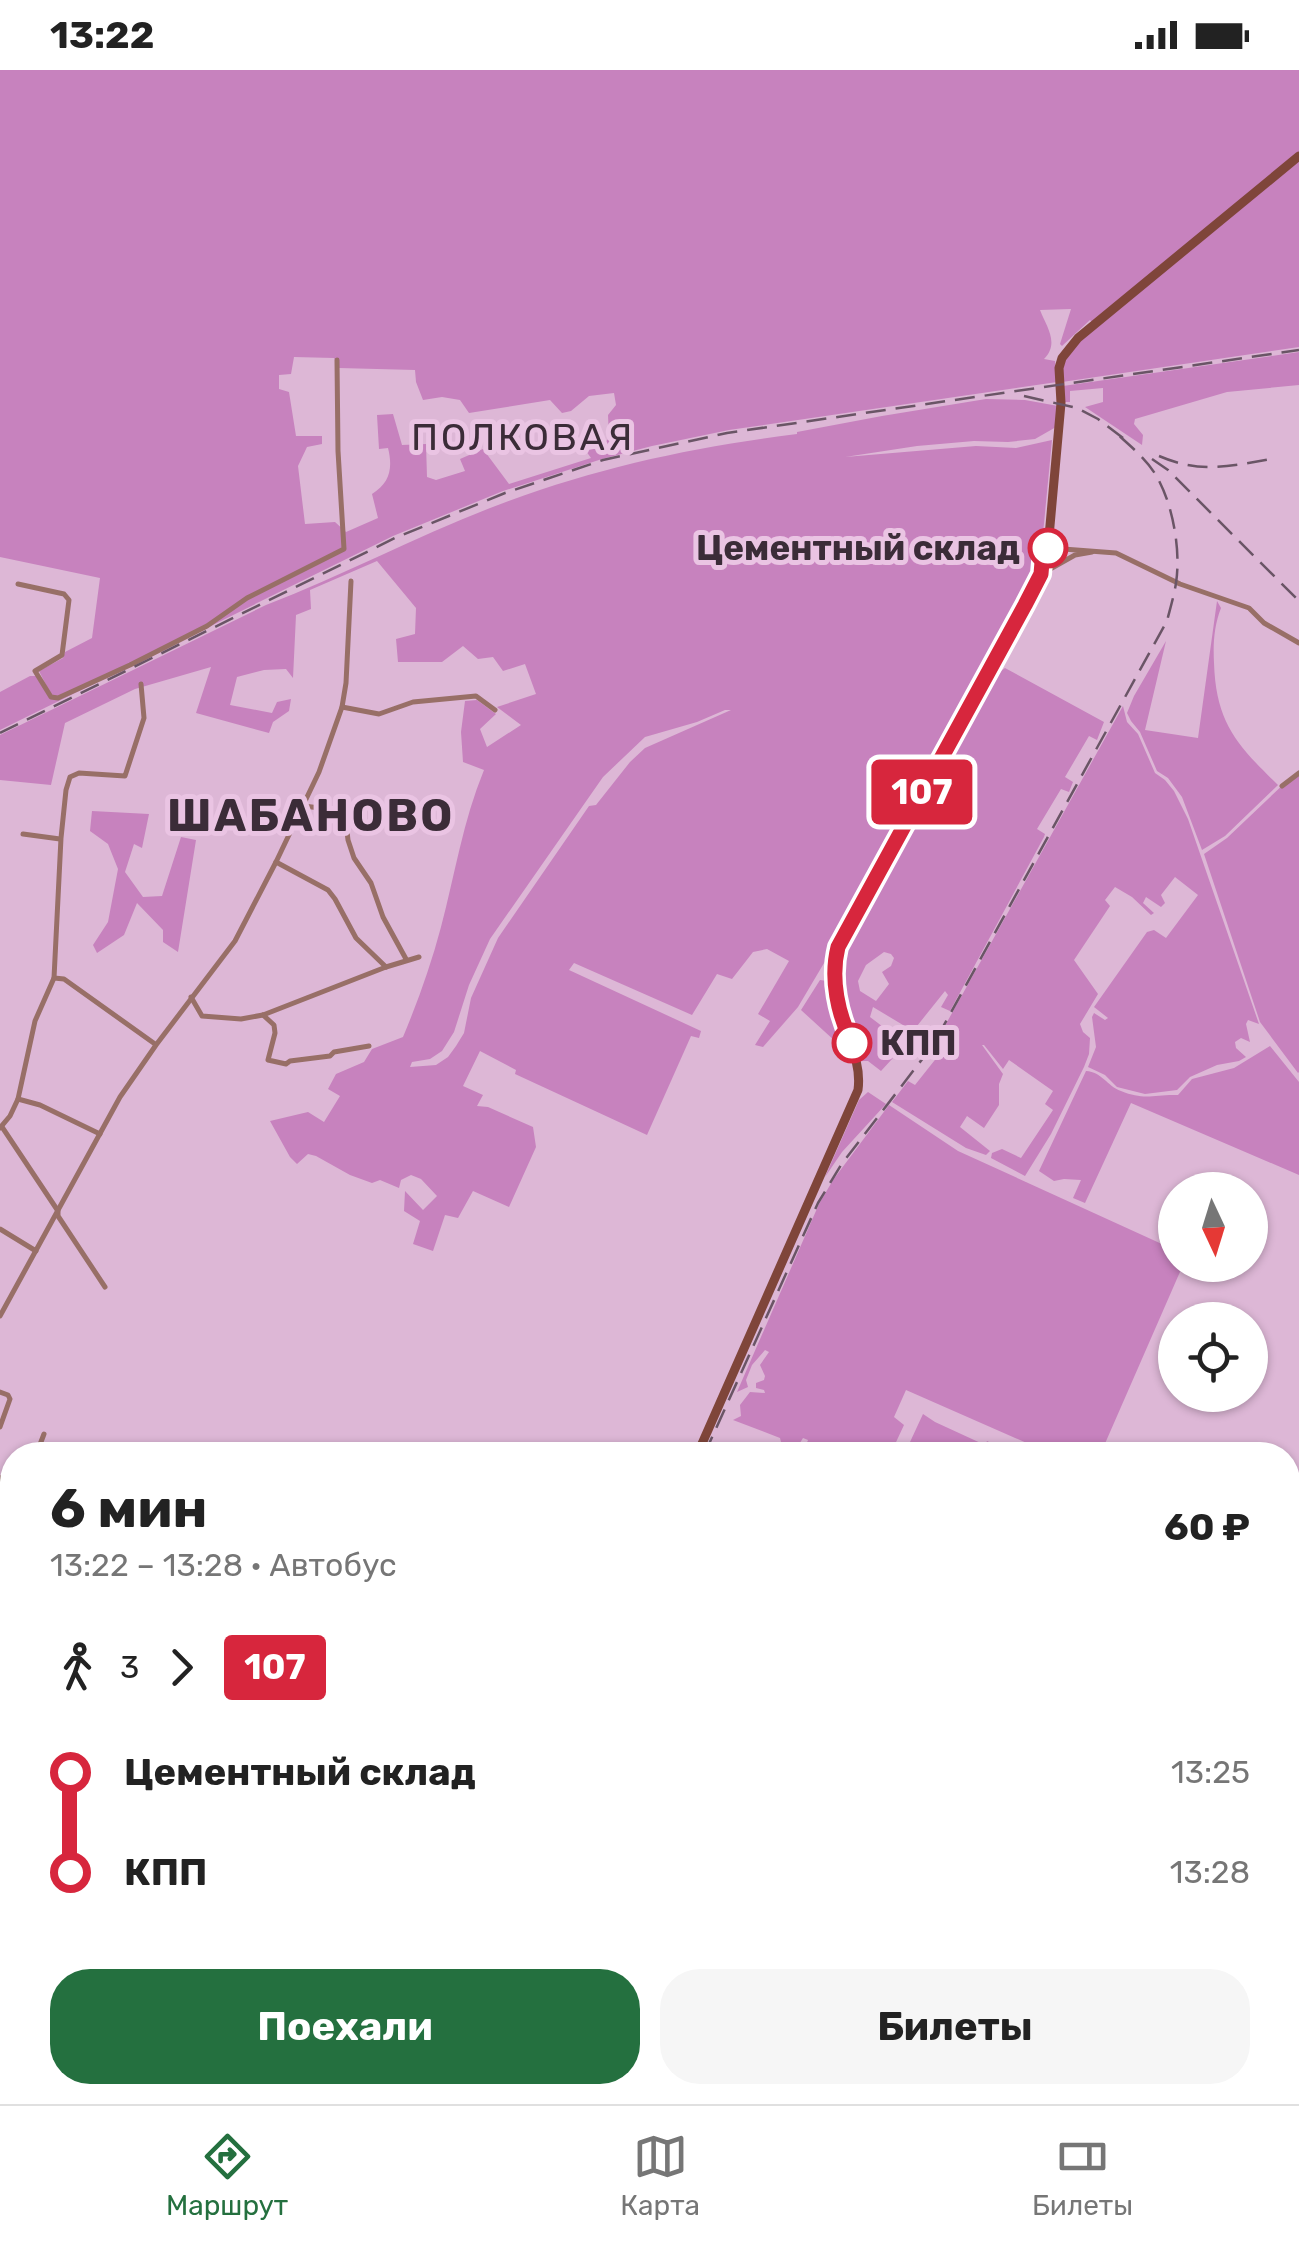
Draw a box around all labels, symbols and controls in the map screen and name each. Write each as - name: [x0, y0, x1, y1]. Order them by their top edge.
- text: 13:22: [50, 12, 154, 58]
- district label: ПОЛКОВАЯ: [411, 414, 635, 460]
- place label: Цементный склад: [696, 527, 1020, 569]
- marker: Цементный склад: [1029, 529, 1067, 567]
- line badge: 107: [864, 760, 980, 824]
- text: 107: [891, 771, 953, 813]
- district label: ШАБАНОВО: [167, 789, 455, 842]
- place label: КПП: [880, 1022, 957, 1064]
- marker: КПП: [833, 1024, 871, 1062]
- north arrow: [1158, 1172, 1268, 1282]
- map controls: [1158, 1172, 1268, 1412]
- button: locate: [1158, 1302, 1268, 1412]
- text: 6 мин: [50, 1476, 208, 1541]
- text: 60 ₽: [1164, 1504, 1250, 1550]
- text: 13:22 – 13:28 · Автобус: [50, 1546, 397, 1584]
- icon: walk: [50, 1640, 105, 1695]
- icon: forward: [154, 1640, 209, 1695]
- text: 107: [244, 1646, 306, 1688]
- text: 3: [120, 1648, 139, 1686]
- text: Цементный склад: [124, 1749, 476, 1795]
- text: 13:25: [1171, 1753, 1250, 1791]
- text: КПП: [124, 1849, 207, 1895]
- text: 13:28: [1170, 1853, 1250, 1891]
- button: Поехали: [50, 1969, 640, 2084]
- button: Билеты: [660, 1969, 1250, 2084]
- tab: Маршрут: [166, 2129, 288, 2222]
- tab: Карта: [620, 2129, 700, 2222]
- tab: Билеты: [1032, 2129, 1133, 2222]

